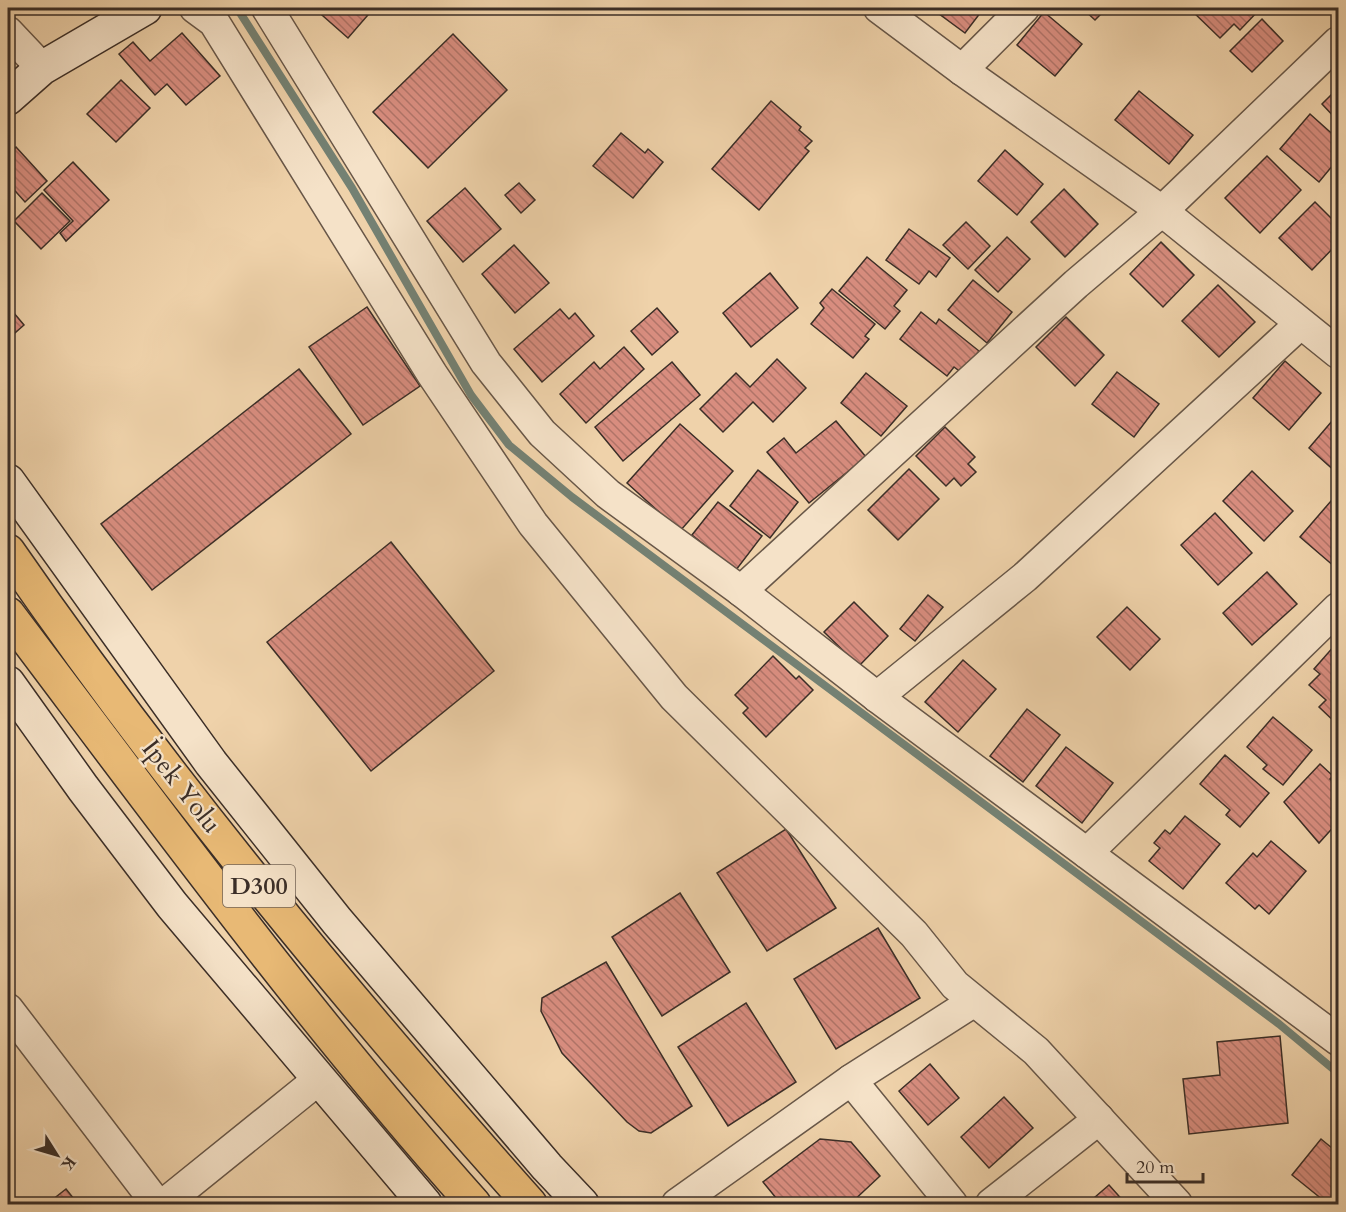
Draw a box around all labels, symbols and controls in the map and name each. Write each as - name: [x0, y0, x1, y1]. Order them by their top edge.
- street label: İpek Yolu: [134, 732, 229, 840]
- road number: D300: [223, 865, 295, 907]
- north arrow: [27, 1125, 87, 1185]
- scale bar: [1127, 1146, 1204, 1184]
- text: K: [55, 1152, 81, 1175]
- text: 20 m: [1136, 1155, 1175, 1180]

